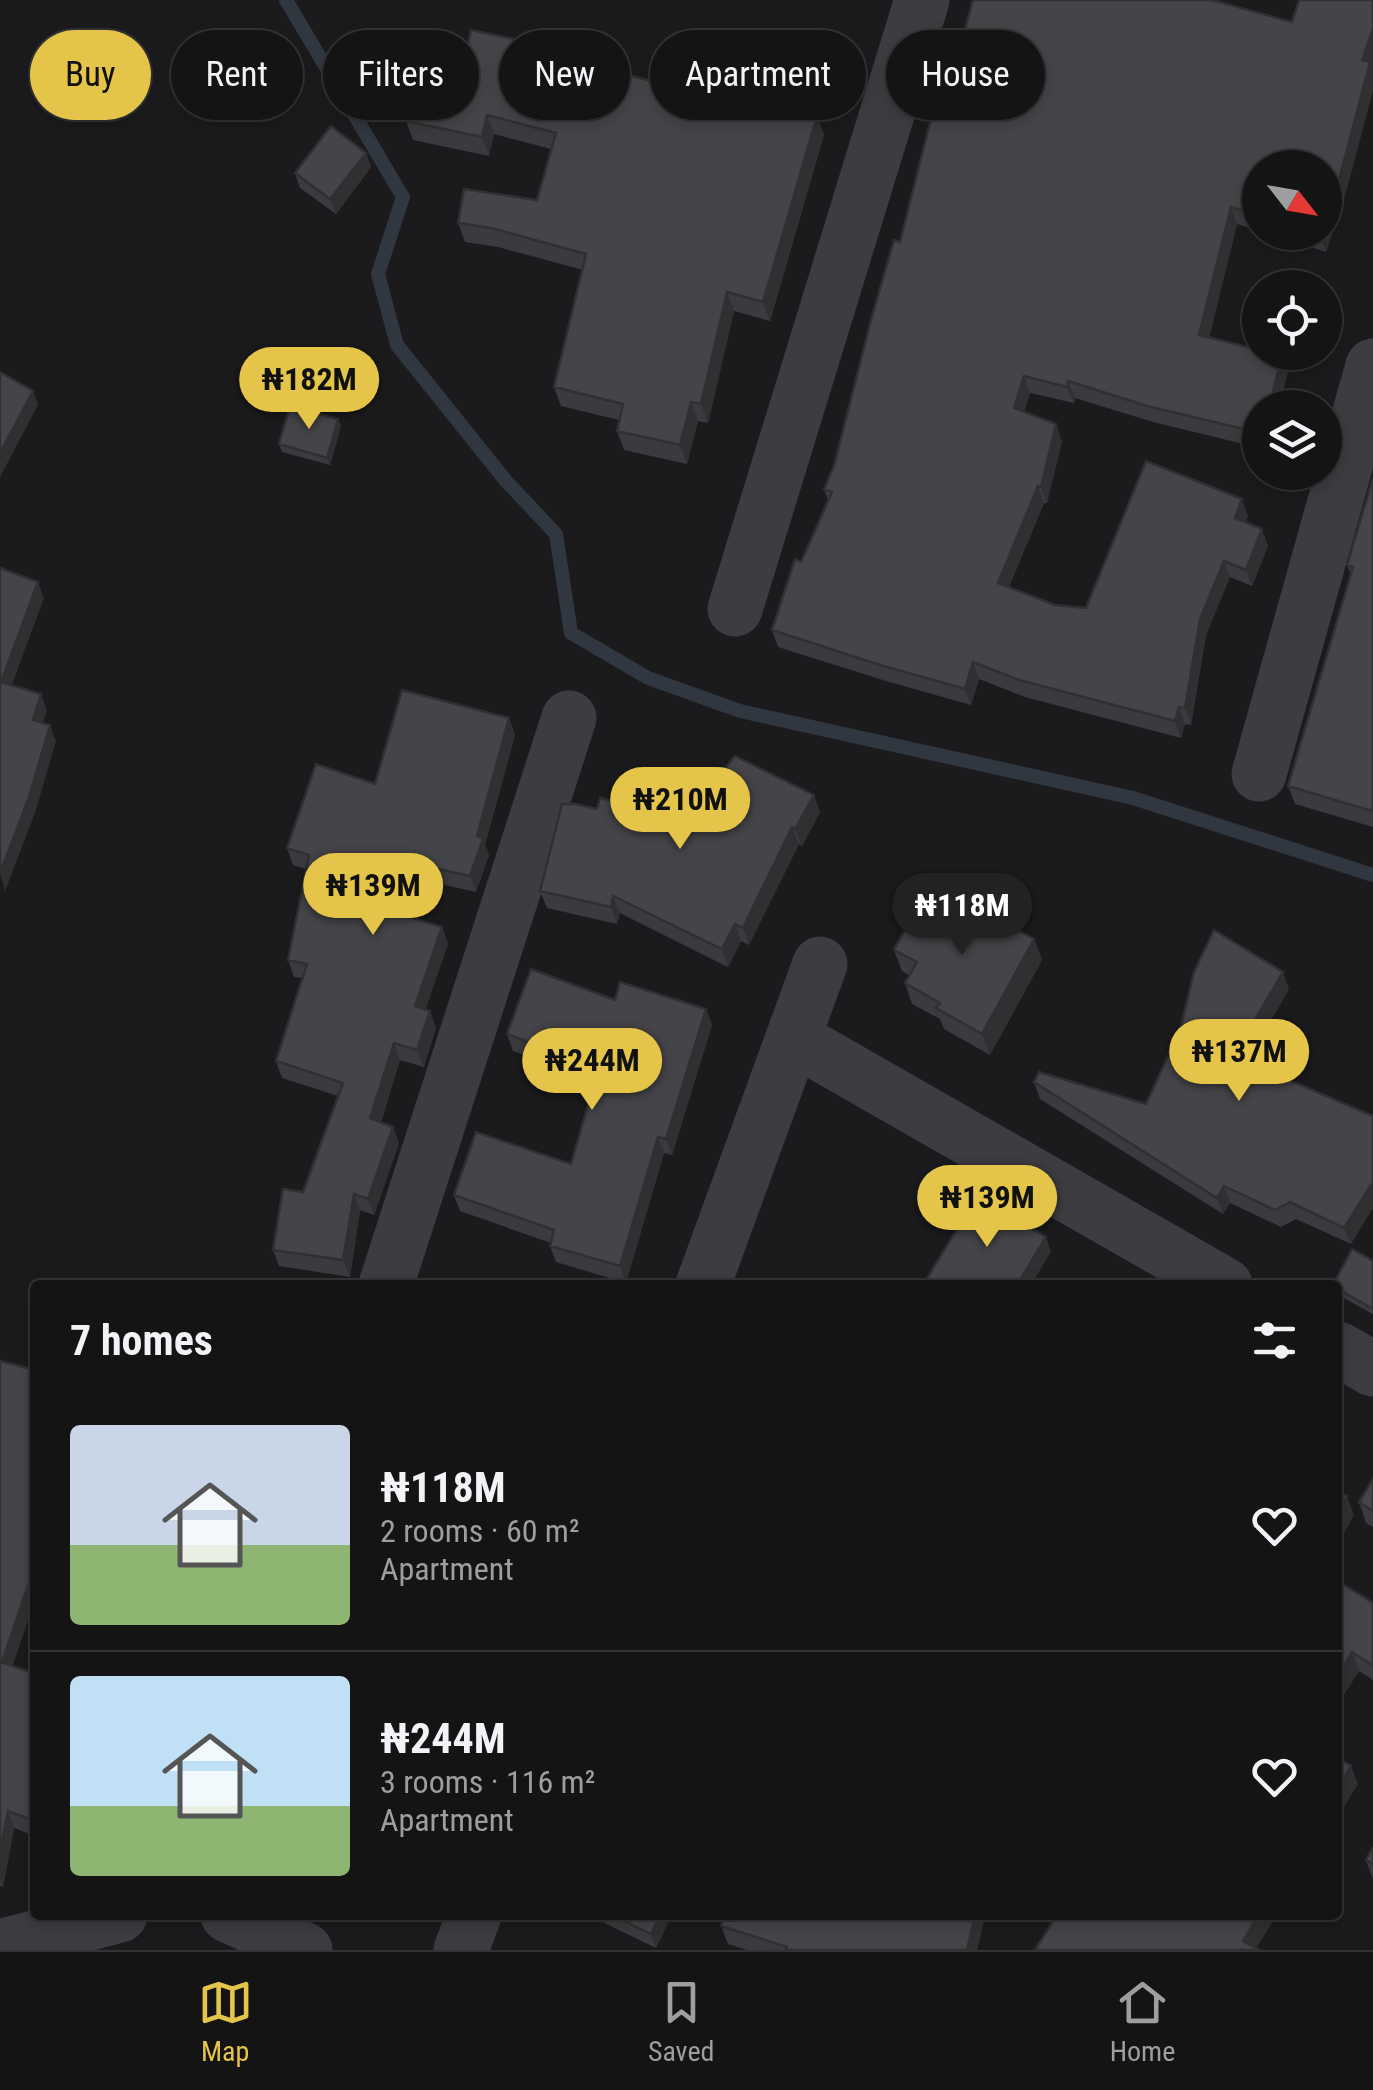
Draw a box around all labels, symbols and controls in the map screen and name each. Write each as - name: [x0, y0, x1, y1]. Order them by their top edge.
- chip: Buy: [30, 30, 151, 120]
- chip: Rent: [171, 30, 303, 120]
- chip: Filters: [323, 30, 479, 120]
- chip: New: [499, 30, 630, 120]
- chip: Apartment: [650, 30, 866, 120]
- chip: House: [886, 30, 1045, 120]
- north arrow: [1242, 150, 1342, 250]
- map controls: [1242, 150, 1342, 490]
- button: locate: [1242, 270, 1342, 370]
- pin: ₦182M: [239, 347, 379, 432]
- text: ₦182M: [261, 360, 357, 398]
- button: layers: [1242, 390, 1342, 490]
- pin: ₦210M: [610, 767, 750, 852]
- text: ₦210M: [632, 780, 728, 818]
- pin: ₦139M: [303, 853, 443, 938]
- text: ₦139M: [325, 866, 421, 904]
- pin: ₦118M: [892, 873, 1032, 958]
- text: ₦118M: [914, 886, 1010, 924]
- pin: ₦137M: [1169, 1019, 1309, 1104]
- pin: ₦244M: [522, 1028, 662, 1113]
- text: ₦137M: [1191, 1032, 1287, 1070]
- text: ₦244M: [544, 1041, 640, 1079]
- pin: ₦139M: [917, 1165, 1057, 1250]
- text: ₦139M: [939, 1178, 1035, 1216]
- icon: filters: [1247, 1313, 1302, 1368]
- text: 7 homes: [70, 1316, 213, 1365]
- text: ₦118M: [380, 1463, 506, 1512]
- icon: home: [150, 1465, 270, 1585]
- icon: heart: [1247, 1498, 1302, 1553]
- text: 2 rooms · 60 m²: [380, 1512, 579, 1550]
- text: Apartment: [380, 1550, 514, 1588]
- text: ₦244M: [380, 1714, 506, 1763]
- icon: home: [150, 1716, 270, 1836]
- icon: heart: [1247, 1749, 1302, 1804]
- text: 3 rooms · 116 m²: [380, 1763, 595, 1801]
- text: Apartment: [380, 1801, 514, 1839]
- tab: Map: [198, 1975, 253, 2068]
- tab: Saved: [648, 1975, 714, 2068]
- tab: Home: [1110, 1975, 1175, 2068]

